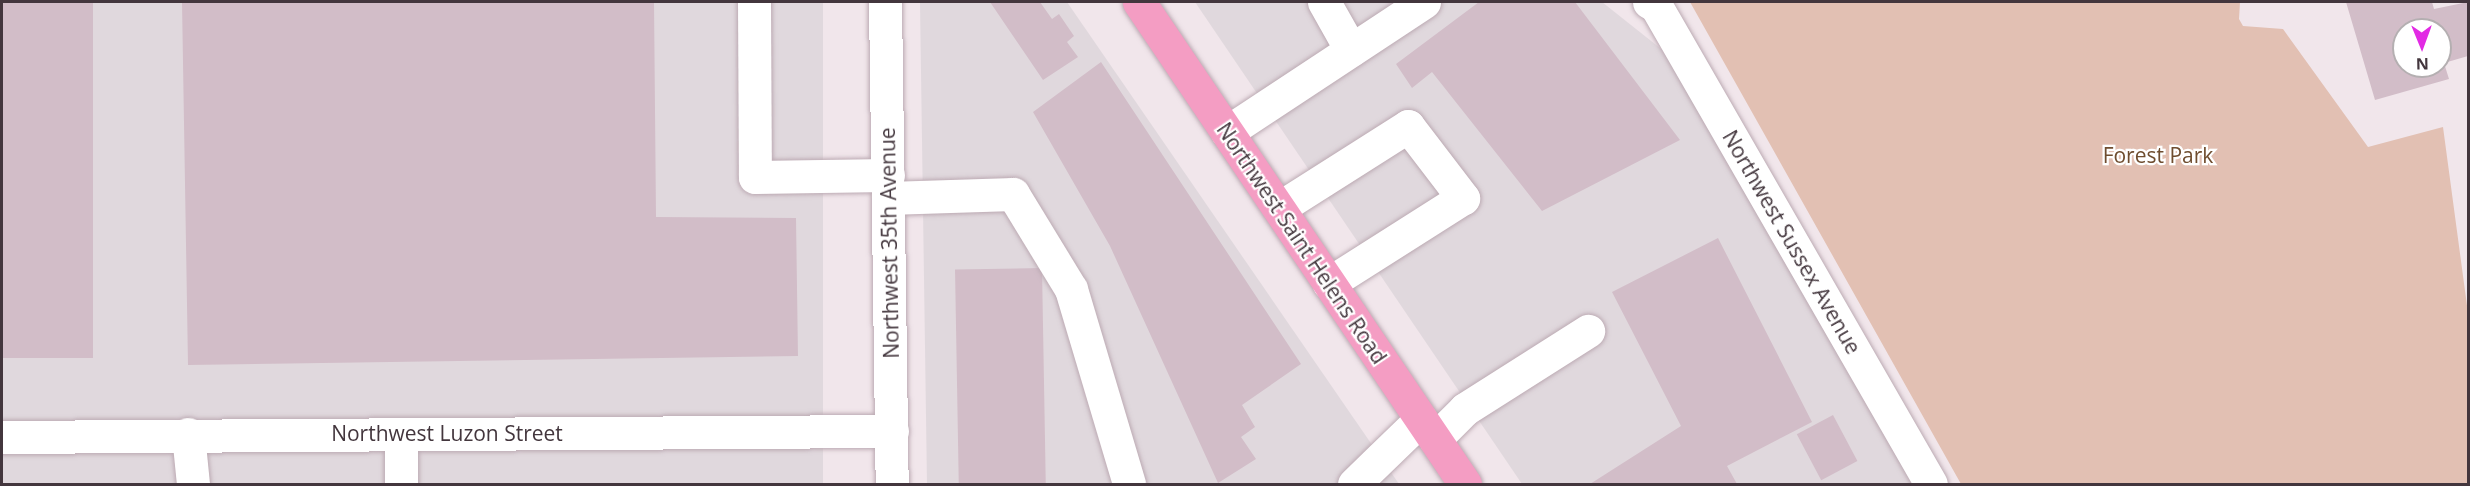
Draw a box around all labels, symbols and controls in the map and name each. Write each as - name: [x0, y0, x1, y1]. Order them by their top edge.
- north arrow: [2392, 18, 2452, 78]
- text: N: [2416, 53, 2429, 75]
- street label: Northwest Saint Helens Road: [1212, 118, 1392, 368]
- street label: Northwest Sussex Avenue: [1718, 126, 1866, 358]
- street label: Northwest 35th Avenue: [874, 127, 904, 359]
- park label: Forest Park: [2103, 142, 2213, 168]
- street label: Northwest Luzon Street: [331, 420, 563, 446]

